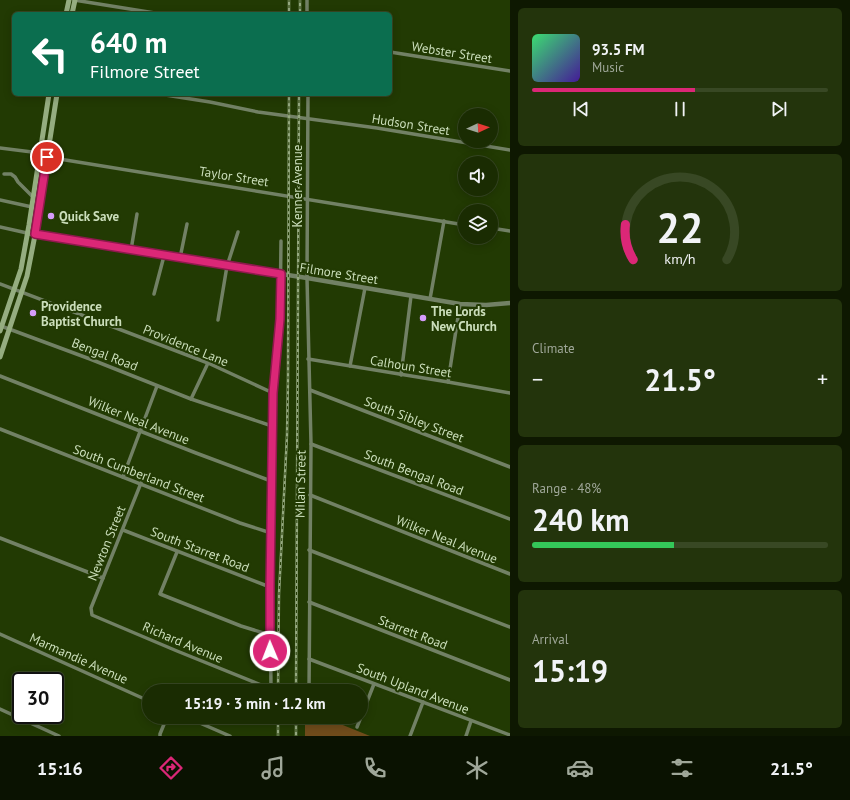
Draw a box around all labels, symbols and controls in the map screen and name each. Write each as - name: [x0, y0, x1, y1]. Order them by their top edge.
- text: 640 m: [90, 24, 167, 61]
- icon: left: [24, 28, 76, 80]
- street label: Webster Street: [410, 38, 494, 67]
- text: 93.5 FM: [592, 40, 645, 59]
- text: Music: [592, 59, 624, 76]
- text: Filmore Street: [90, 60, 200, 83]
- icon: previous: [570, 98, 592, 120]
- icon: pause: [669, 98, 691, 120]
- icon: next: [768, 98, 790, 120]
- north arrow: [458, 108, 498, 148]
- map controls: [458, 108, 498, 244]
- street label: Hudson Street: [371, 110, 452, 139]
- pin: [30, 140, 64, 174]
- street label: Kenner Avenue: [289, 145, 306, 227]
- icon: arrive: [36, 146, 58, 168]
- button: sound: [458, 156, 498, 196]
- street label: Taylor Street: [198, 163, 271, 190]
- text: 22: [656, 201, 704, 254]
- button: layers: [458, 204, 498, 244]
- place label: Quick Save: [59, 208, 120, 225]
- marker: Quick Save: [46, 211, 56, 221]
- text: km/h: [664, 249, 696, 268]
- street label: Filmore Street: [298, 259, 380, 288]
- place label: Providence Baptist Church: [41, 298, 122, 330]
- place label: The Lords New Church: [431, 303, 497, 335]
- marker: Providence Baptist Church: [28, 308, 38, 318]
- marker: The Lords New Church: [418, 313, 428, 323]
- street label: Providence Lane: [141, 321, 231, 370]
- street label: Bengal Road: [69, 334, 140, 375]
- text: Climate: [532, 340, 575, 357]
- street label: Calhoun Street: [369, 352, 453, 381]
- text: 21.5°: [644, 360, 716, 399]
- text: −: [532, 365, 543, 393]
- text: +: [817, 365, 828, 393]
- street label: Wilker Neal Avenue: [86, 392, 192, 449]
- street label: South Sibley Street: [361, 393, 467, 447]
- street label: South Cumberland Street: [71, 440, 208, 507]
- street label: South Bengal Road: [362, 446, 466, 499]
- street label: Milan Street: [291, 449, 310, 518]
- text: Range · 48%: [532, 480, 601, 497]
- text: 240 km: [532, 500, 630, 539]
- street label: Newton Street: [84, 502, 130, 583]
- street label: Wilker Neal Avenue: [394, 511, 500, 568]
- street label: South Starret Road: [148, 523, 252, 576]
- street label: Starrett Road: [376, 611, 450, 653]
- street label: Richard Avenue: [140, 618, 226, 667]
- street label: Marmandie Avenue: [27, 629, 131, 688]
- position arrow: [249, 630, 291, 672]
- text: Arrival: [532, 631, 568, 648]
- text: 15:19: [532, 651, 608, 690]
- street label: South Upland Avenue: [354, 659, 472, 718]
- speed limit sign: 30: [12, 672, 64, 724]
- text: 15:19 · 3 min · 1.2 km: [184, 694, 326, 713]
- icon: directions: [157, 754, 185, 782]
- icon: music: [259, 754, 287, 782]
- icon: phone: [361, 754, 389, 782]
- icon: climate: [463, 754, 491, 782]
- icon: car: [566, 754, 594, 782]
- icon: filters: [668, 754, 696, 782]
- text: 15:16: [37, 757, 83, 780]
- text: 21.5°: [770, 757, 813, 780]

